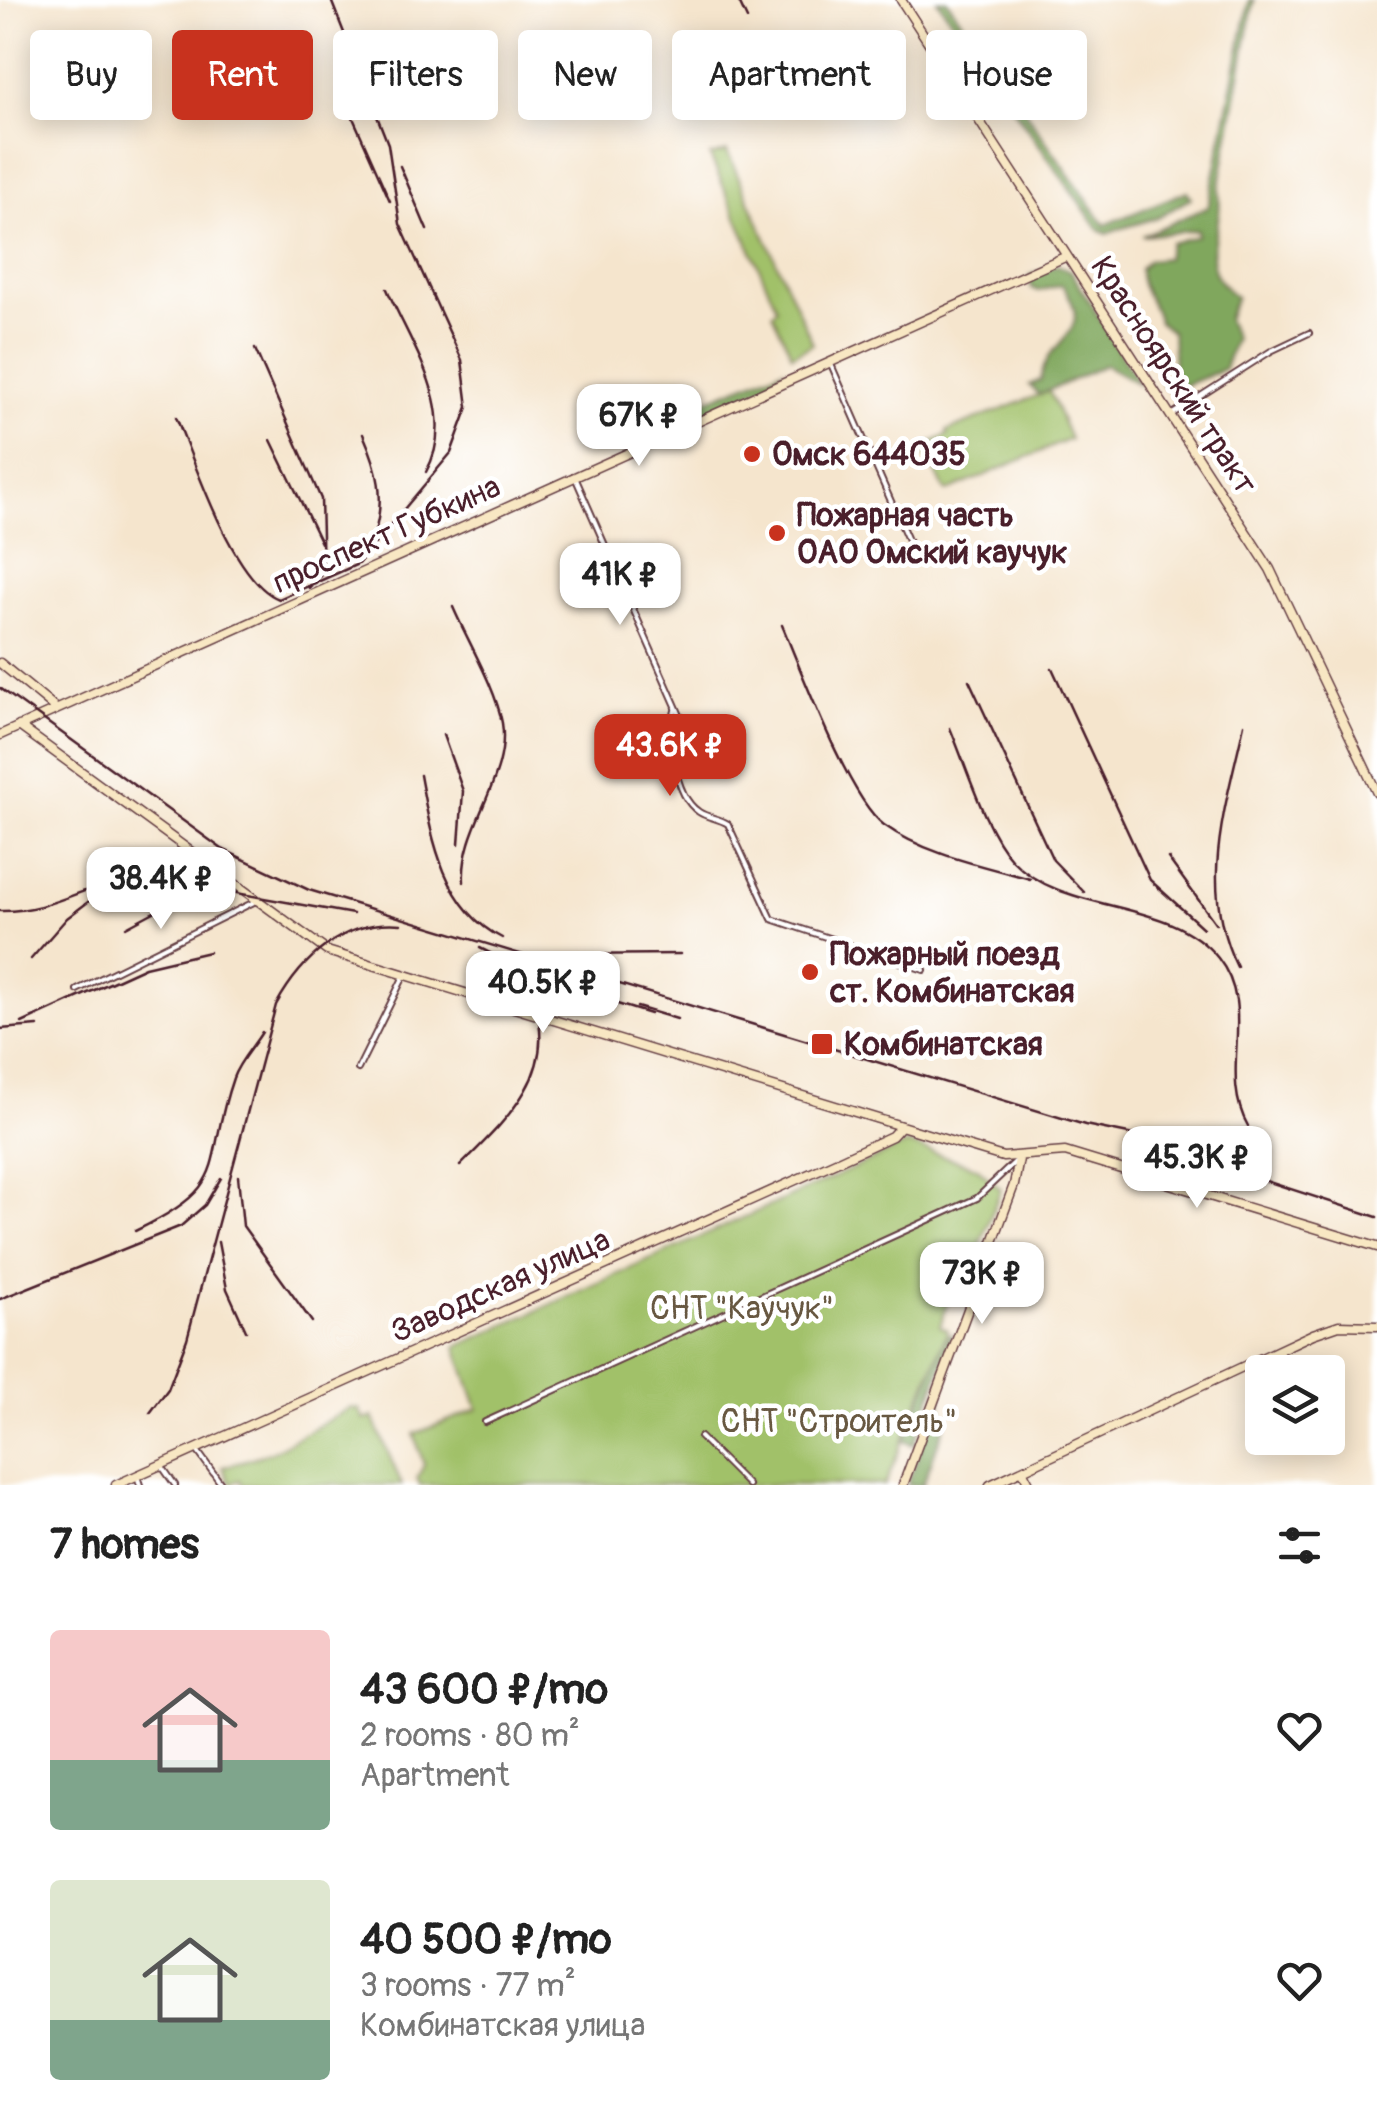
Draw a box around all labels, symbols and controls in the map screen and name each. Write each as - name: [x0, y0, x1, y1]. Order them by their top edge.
- chip: Buy: [30, 30, 152, 120]
- chip: Rent: [172, 30, 313, 120]
- chip: Filters: [333, 30, 498, 120]
- chip: New: [518, 30, 652, 120]
- chip: Apartment: [672, 30, 906, 120]
- chip: House: [926, 30, 1087, 120]
- street label: Красноярский тракт: [1081, 249, 1265, 502]
- pin: 67K ₽: [569, 384, 709, 469]
- text: 67K ₽: [599, 396, 679, 436]
- place label: Омск 644035: [772, 435, 966, 475]
- marker: Омск 644035: [741, 443, 763, 465]
- street label: проспект Губкина: [266, 467, 507, 603]
- place label: Пожарная часть ОАО Омский каучук: [797, 496, 1067, 573]
- marker: Пожарная часть ОАО Омский каучук: [766, 522, 788, 544]
- pin: 41K ₽: [550, 543, 690, 628]
- text: 41K ₽: [582, 555, 658, 595]
- pin: 43.6K ₽: [578, 714, 762, 799]
- text: 43.6K ₽: [616, 726, 724, 766]
- pin: 38.4K ₽: [69, 847, 253, 932]
- text: 38.4K ₽: [109, 859, 214, 899]
- place label: Пожарный поезд ст. Комбинатская: [829, 935, 1074, 1012]
- pin: 40.5K ₽: [451, 951, 635, 1036]
- marker: Пожарный поезд ст. Комбинатская: [799, 961, 821, 983]
- text: 40.5K ₽: [488, 963, 598, 1003]
- place label: Комбинатская: [844, 1025, 1043, 1065]
- marker: Комбинатская: [809, 1031, 835, 1057]
- pin: 45.3K ₽: [1105, 1126, 1289, 1211]
- text: 45.3K ₽: [1144, 1138, 1250, 1178]
- street label: Заводская улица: [385, 1220, 616, 1352]
- pin: 73K ₽: [912, 1242, 1052, 1327]
- text: 73K ₽: [942, 1254, 1022, 1294]
- park label: СНТ "Каучук": [650, 1289, 834, 1329]
- map controls: [1245, 1355, 1345, 1455]
- button: layers: [1245, 1355, 1345, 1455]
- park label: СНТ "Строитель": [721, 1402, 957, 1442]
- icon: filters: [1272, 1518, 1327, 1573]
- text: 7 homes: [50, 1519, 199, 1571]
- text: 43 600 ₽/mo: [360, 1664, 608, 1716]
- icon: home: [130, 1670, 250, 1790]
- icon: heart: [1272, 1703, 1327, 1758]
- text: 2 rooms · 80 m²: [360, 1716, 580, 1756]
- text: Apartment: [360, 1756, 509, 1796]
- text: 40 500 ₽/mo: [360, 1914, 612, 1966]
- icon: home: [130, 1920, 250, 2040]
- icon: heart: [1272, 1953, 1327, 2008]
- text: 3 rooms · 77 m²: [360, 1966, 576, 2006]
- text: Комбинатская улица: [360, 2006, 645, 2046]

